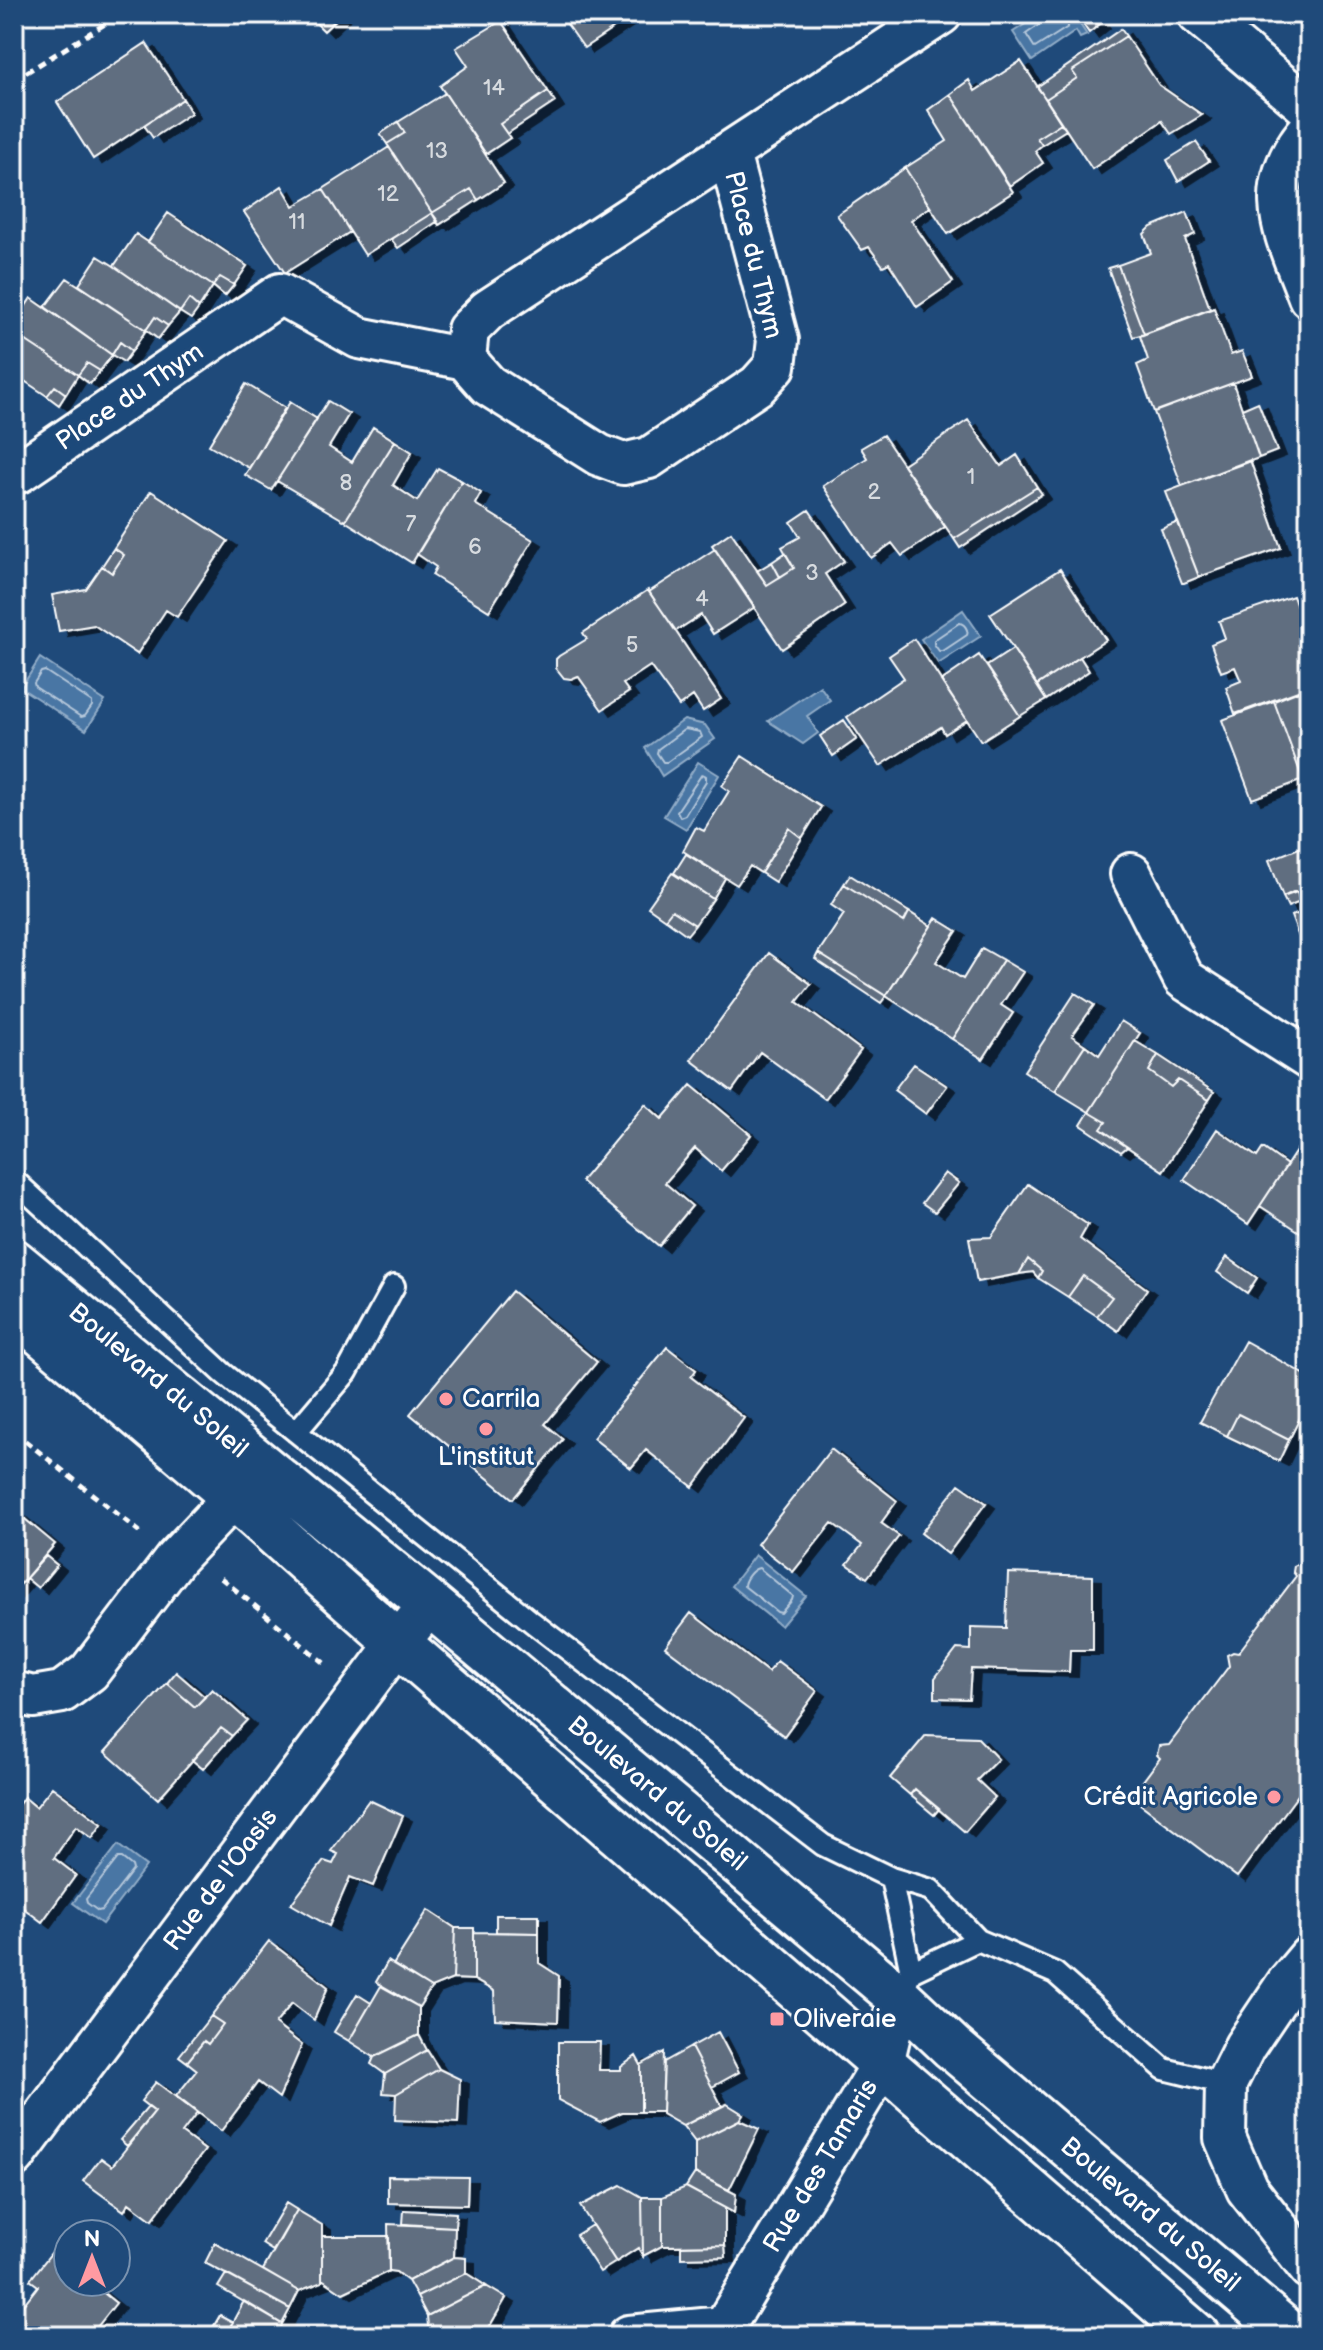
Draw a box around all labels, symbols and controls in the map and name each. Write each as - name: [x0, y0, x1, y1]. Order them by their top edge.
- house number: 14: [483, 75, 506, 102]
- house number: 13: [426, 138, 448, 165]
- street label: Place du Thym: [717, 168, 789, 342]
- house number: 12: [377, 181, 399, 208]
- house number: 11: [288, 209, 306, 236]
- street label: Place du Thym: [50, 336, 210, 458]
- house number: 1: [967, 464, 975, 491]
- house number: 8: [340, 470, 352, 497]
- house number: 2: [868, 479, 881, 506]
- house number: 7: [406, 511, 417, 538]
- house number: 6: [468, 534, 482, 561]
- house number: 3: [805, 560, 819, 587]
- house number: 4: [695, 586, 709, 613]
- house number: 5: [626, 632, 638, 659]
- street label: Boulevard du Soleil: [62, 1297, 254, 1465]
- place label: Carrila: [462, 1384, 540, 1415]
- marker: Carrila: [437, 1390, 455, 1408]
- marker: L'institut: [477, 1420, 495, 1438]
- place label: L'institut: [438, 1442, 534, 1473]
- street label: Boulevard du Soleil: [561, 1710, 753, 1878]
- place label: Crédit Agricole: [1084, 1782, 1258, 1813]
- marker: Crédit Agricole: [1265, 1788, 1283, 1806]
- street label: Rue de l'Oasis: [157, 1803, 285, 1957]
- place label: Oliveraie: [793, 2004, 896, 2035]
- marker: Oliveraie: [768, 2010, 786, 2028]
- street label: Rue des Tamaris: [757, 2073, 885, 2258]
- street label: Boulevard du Soleil: [1054, 2131, 1246, 2299]
- north arrow: [52, 2218, 132, 2298]
- text: N: [84, 2226, 100, 2253]

